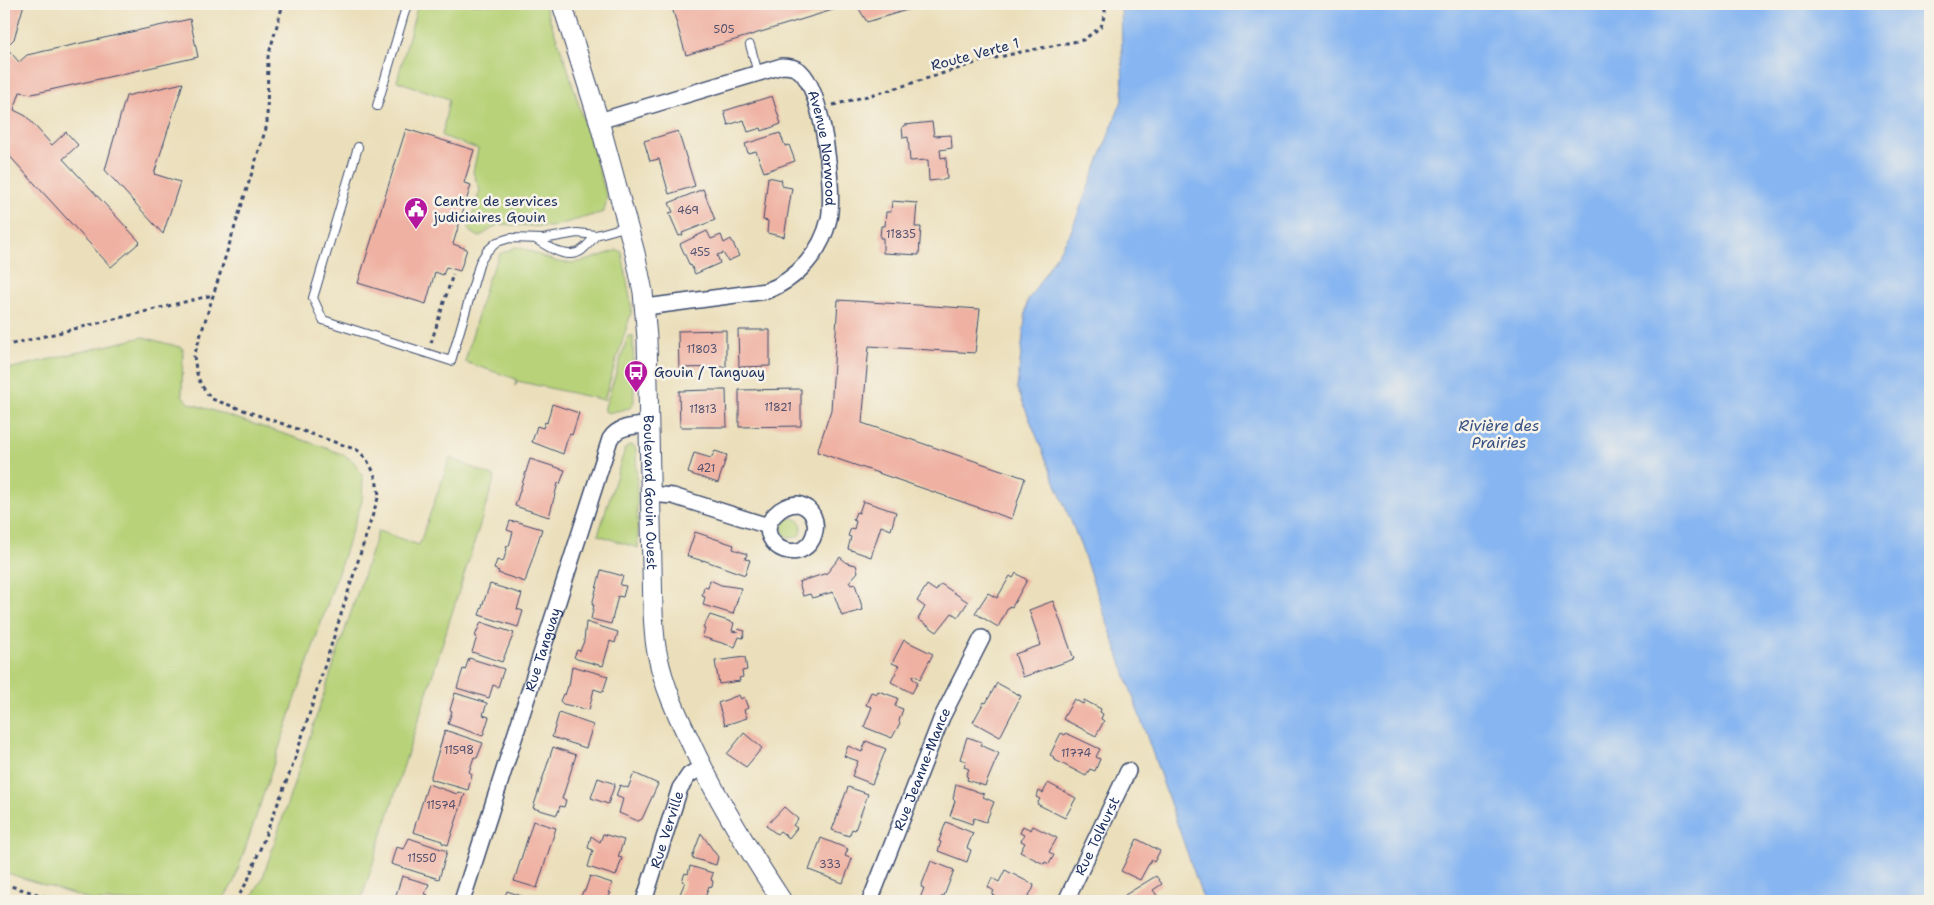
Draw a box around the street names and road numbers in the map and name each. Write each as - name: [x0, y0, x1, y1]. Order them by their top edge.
- street label: Route Verte 1: [929, 34, 1021, 74]
- street label: Avenue Norwood: [804, 87, 840, 206]
- street label: Boulevard Gouin Ouest: [640, 415, 661, 570]
- street label: Rue Tanguay: [521, 605, 564, 694]
- street label: Rue Jeanne-Mance: [890, 704, 954, 833]
- street label: Rue Verville: [646, 789, 688, 870]
- street label: Rue Tolhurst: [1071, 794, 1123, 878]

